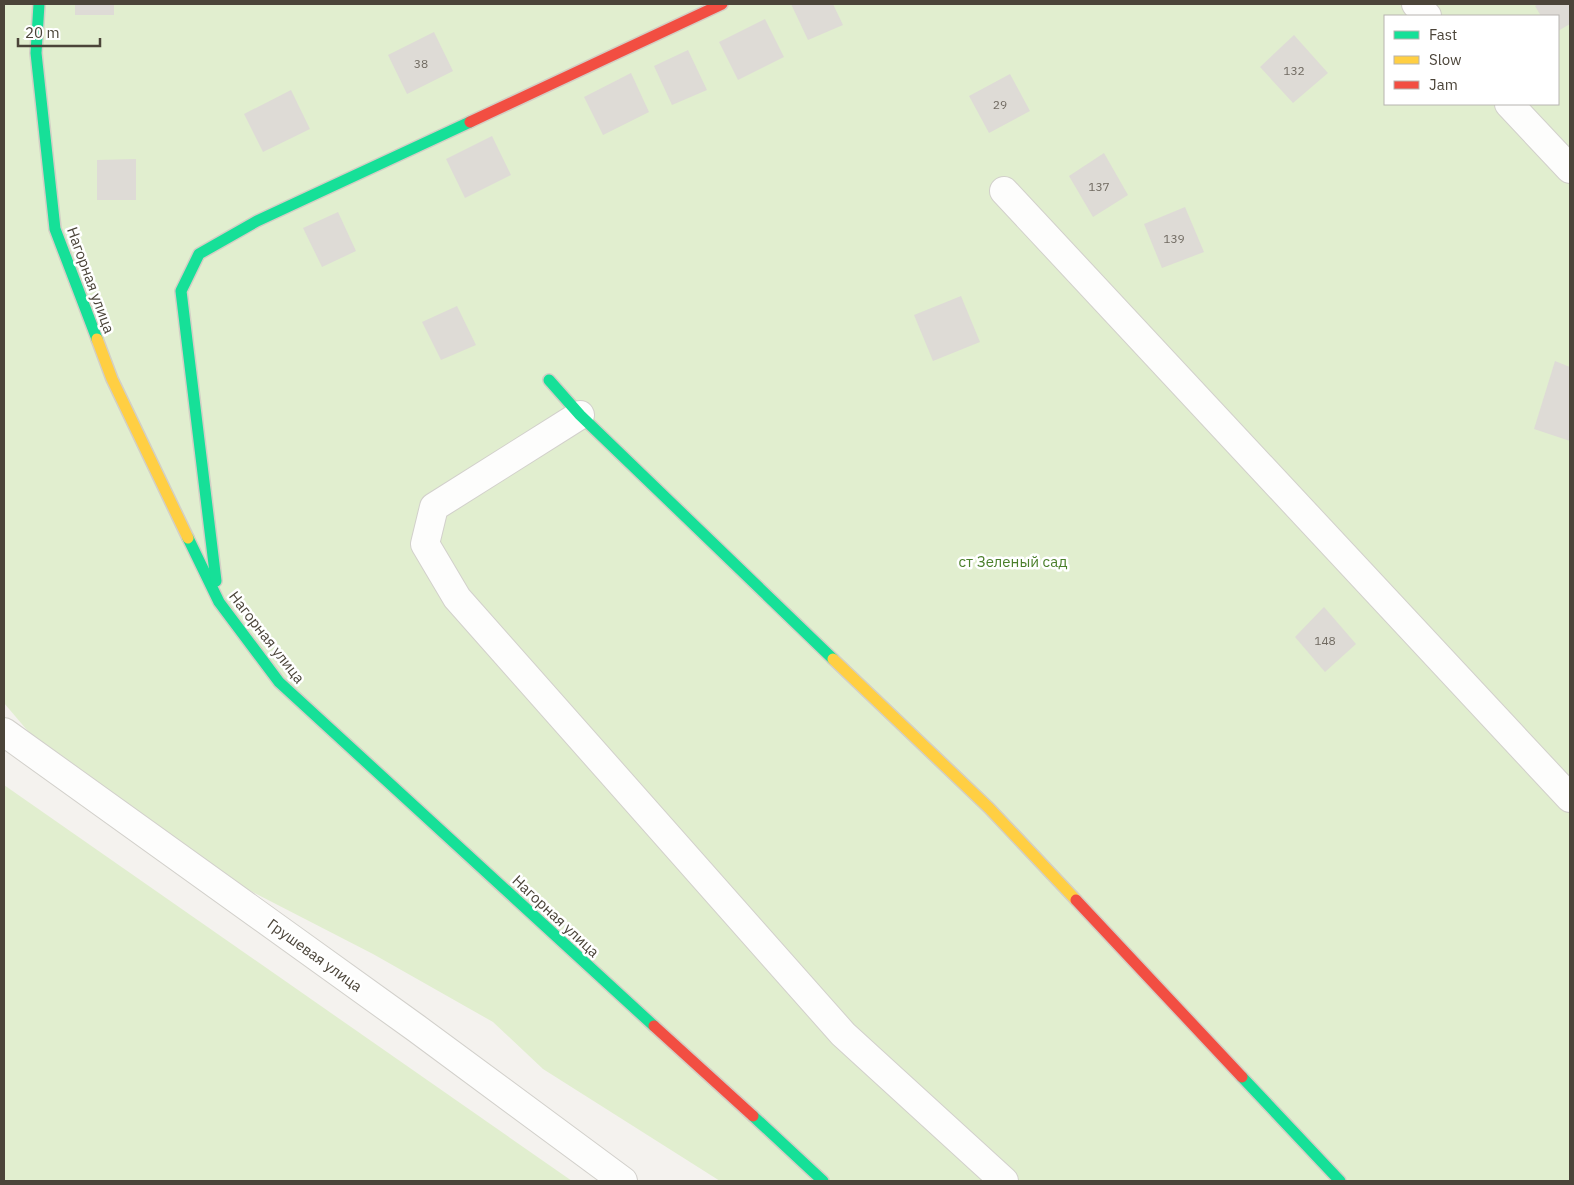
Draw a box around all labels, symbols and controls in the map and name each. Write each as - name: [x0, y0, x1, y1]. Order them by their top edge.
- scale bar: [18, 15, 100, 47]
- legend: [1384, 15, 1559, 105]
- text: 20 m: [25, 23, 60, 42]
- text: Fast: [1429, 25, 1457, 44]
- text: Slow: [1429, 50, 1462, 69]
- house number: 38: [414, 56, 428, 71]
- house number: 132: [1283, 63, 1305, 78]
- text: Jam: [1429, 75, 1458, 94]
- house number: 29: [993, 97, 1007, 112]
- house number: 137: [1088, 179, 1110, 194]
- street label: Нагорная улица: [63, 224, 119, 336]
- house number: 139: [1163, 231, 1185, 246]
- park label: ст Зеленый сад: [959, 552, 1068, 571]
- street label: Нагорная улица: [225, 587, 309, 687]
- house number: 148: [1314, 633, 1336, 648]
- street label: Нагорная улица: [509, 871, 603, 961]
- street label: Грушевая улица: [264, 914, 366, 996]

